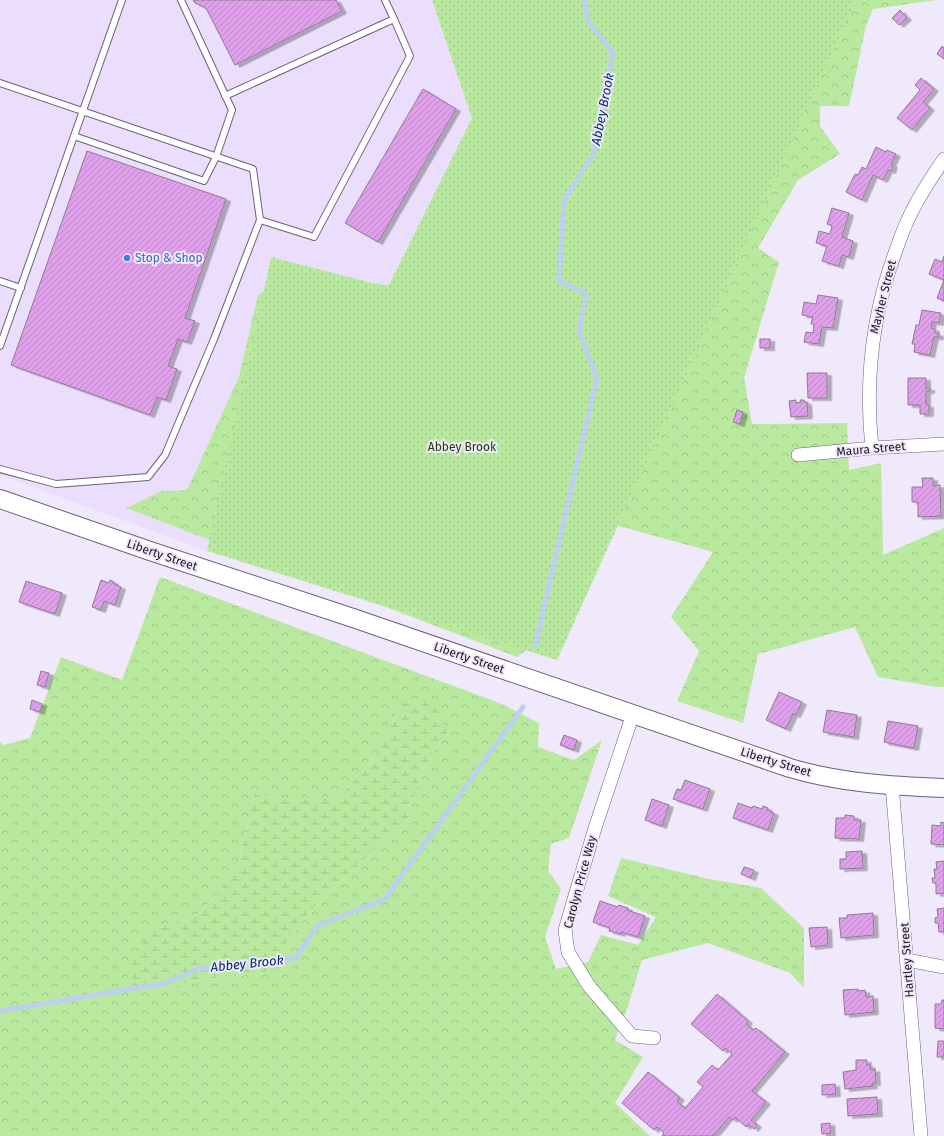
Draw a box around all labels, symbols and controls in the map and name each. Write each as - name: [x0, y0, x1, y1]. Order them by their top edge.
- water label: Abbey Brook: [588, 72, 617, 147]
- place label: Stop & Shop: [135, 251, 203, 265]
- marker: Stop & Shop: [122, 253, 132, 263]
- street label: Mayher Street: [867, 258, 899, 335]
- street label: Maura Street: [836, 439, 907, 459]
- park label: Abbey Brook: [428, 440, 497, 454]
- street label: Liberty Street: [125, 536, 200, 574]
- street label: Liberty Street: [432, 639, 507, 677]
- street label: Liberty Street: [739, 745, 814, 780]
- street label: Carolyn Price Way: [561, 834, 599, 930]
- street label: Hartley Street: [897, 921, 917, 998]
- water label: Abbey Brook: [209, 952, 284, 975]

